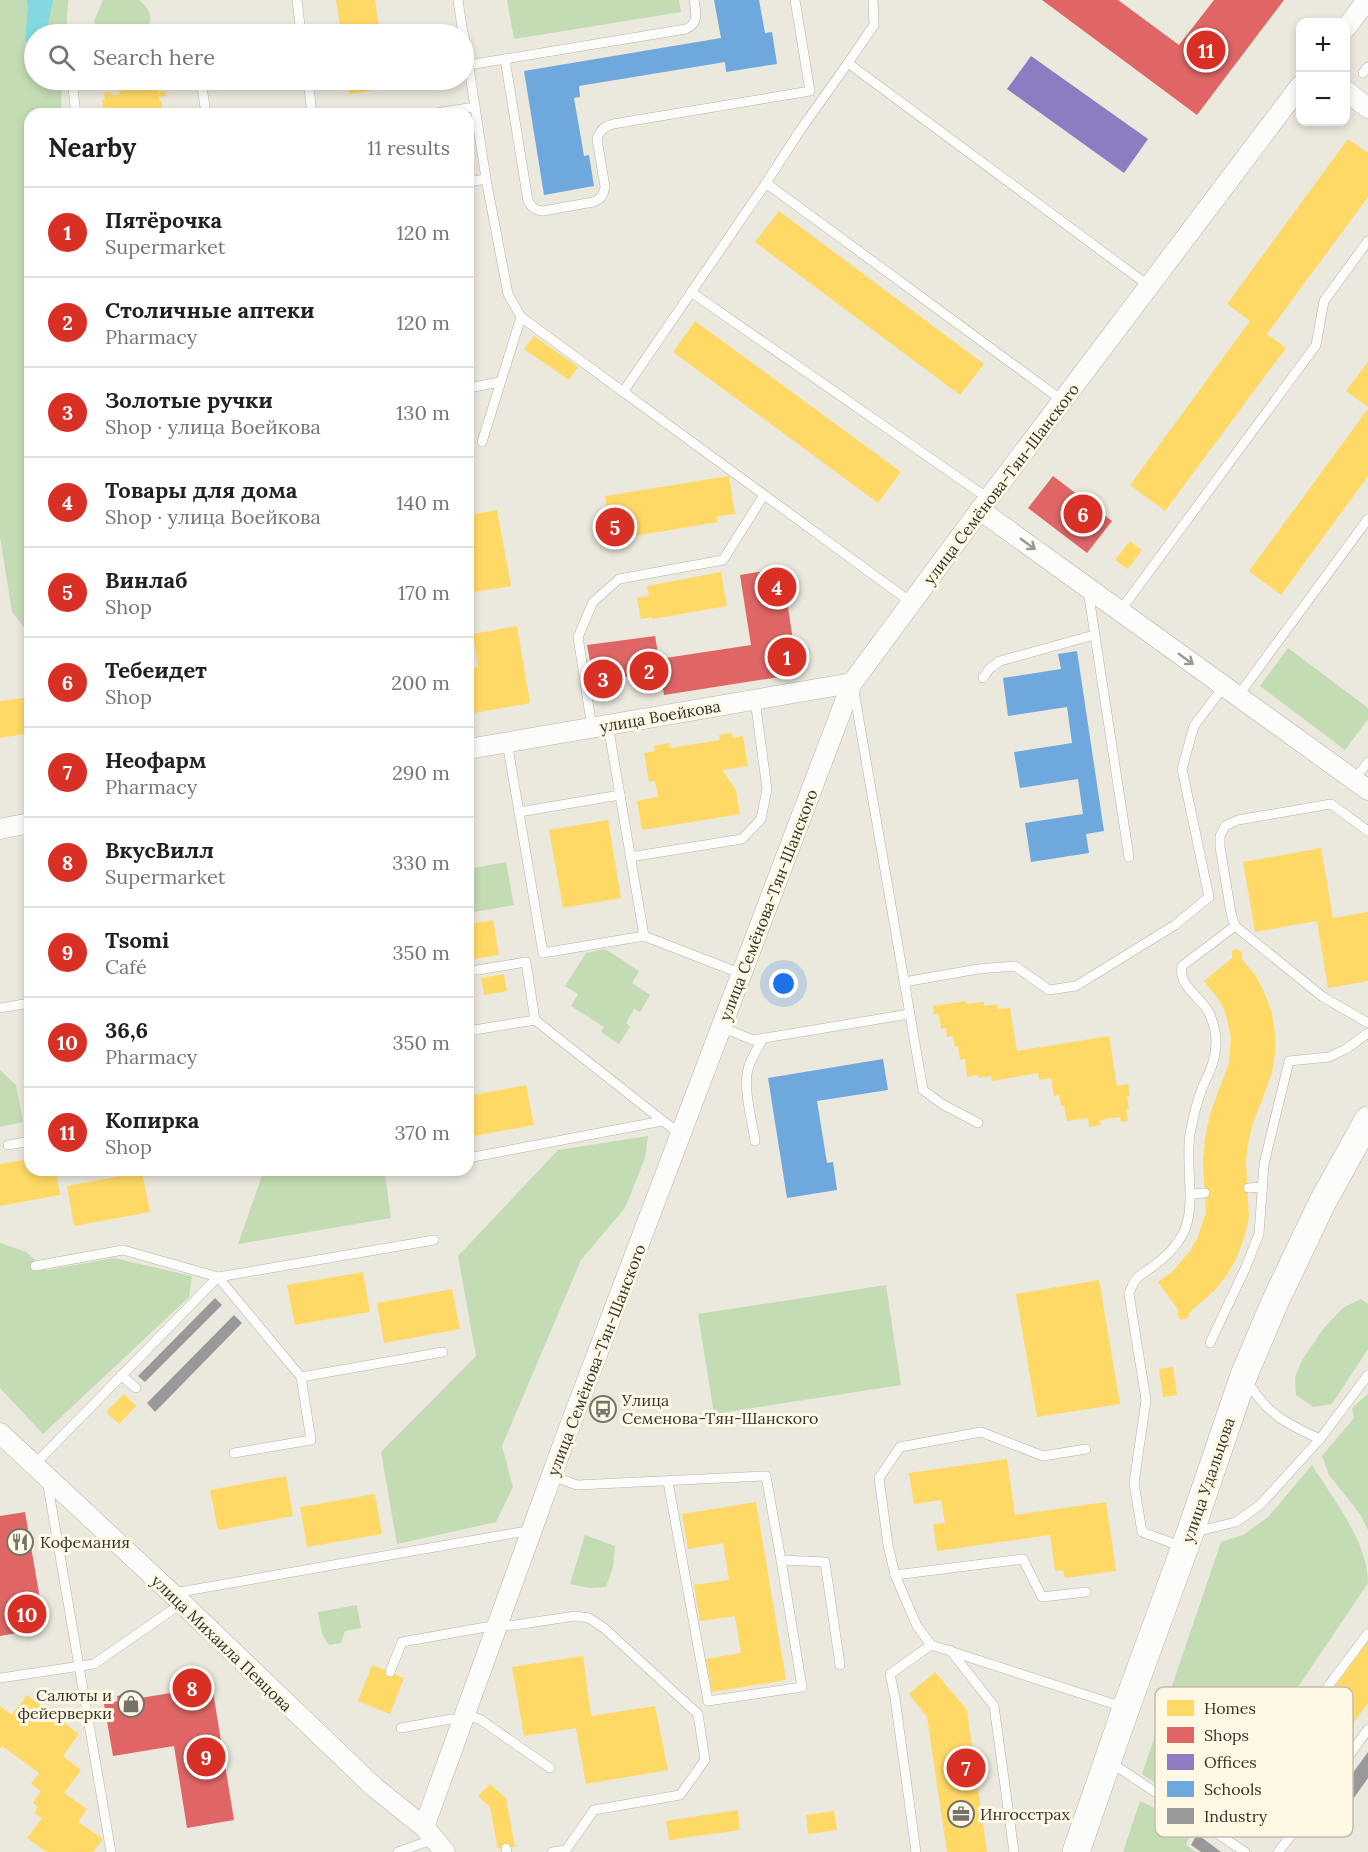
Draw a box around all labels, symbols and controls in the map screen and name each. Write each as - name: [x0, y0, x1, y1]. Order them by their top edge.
- map controls: [1296, 18, 1350, 126]
- button: +: [1296, 18, 1350, 72]
- search box: [24, 24, 474, 90]
- pin: 11: [1186, 28, 1226, 72]
- icon: search: [45, 41, 78, 74]
- text: Search here: [93, 43, 215, 71]
- button: −: [1296, 72, 1350, 126]
- text: Nearby: [48, 131, 136, 164]
- text: 11 results: [367, 135, 450, 160]
- text: Пятёрочка: [105, 206, 222, 234]
- text: 1: [63, 220, 72, 245]
- text: 120 m: [396, 220, 450, 245]
- text: Supermarket: [105, 234, 225, 259]
- text: Столичные аптеки: [105, 296, 315, 324]
- text: 2: [62, 310, 73, 335]
- text: 120 m: [396, 310, 450, 335]
- text: Pharmacy: [105, 324, 197, 349]
- street label: улица Семёнова-Тян-Шанского: [919, 380, 1083, 588]
- text: Золотые ручки: [105, 386, 273, 414]
- text: 3: [62, 400, 73, 425]
- text: 130 m: [396, 400, 450, 425]
- text: Shop · улица Воейкова: [105, 414, 321, 439]
- text: Товары для дома: [105, 476, 297, 504]
- text: 4: [62, 490, 73, 515]
- text: 140 m: [396, 490, 450, 515]
- pin: 6: [1064, 492, 1102, 536]
- text: Shop · улица Воейкова: [105, 504, 321, 529]
- pin: 5: [596, 504, 634, 550]
- one-way arrow: [1019, 538, 1035, 551]
- pin: 4: [758, 564, 796, 610]
- text: Винлаб: [105, 566, 187, 594]
- text: 5: [62, 580, 73, 605]
- text: 170 m: [398, 580, 450, 605]
- text: Shop: [105, 594, 152, 619]
- pin: 1: [768, 634, 806, 680]
- pin: 2: [630, 648, 668, 694]
- one-way arrow: [1177, 652, 1193, 665]
- text: Тебеидет: [105, 656, 207, 684]
- pin: 3: [584, 656, 622, 702]
- text: 6: [62, 670, 73, 695]
- text: 200 m: [391, 670, 450, 695]
- text: Shop: [105, 684, 152, 709]
- street label: улица Воейкова: [598, 695, 722, 737]
- text: Неофарм: [105, 746, 206, 774]
- text: 7: [63, 760, 72, 785]
- text: 290 m: [392, 760, 450, 785]
- text: Pharmacy: [105, 774, 197, 799]
- street label: улица Семёнова-Тян-Шанского: [714, 786, 822, 1024]
- text: ВкусВилл: [105, 836, 214, 864]
- text: 8: [62, 850, 73, 875]
- text: 330 m: [392, 850, 450, 875]
- text: Supermarket: [105, 864, 225, 889]
- text: Tsomi: [105, 926, 169, 954]
- text: 9: [62, 940, 73, 965]
- text: 350 m: [392, 940, 450, 965]
- text: Café: [105, 954, 147, 979]
- your location: [769, 969, 798, 998]
- text: 36,6: [105, 1016, 148, 1044]
- text: 10: [57, 1030, 78, 1055]
- text: 350 m: [392, 1030, 450, 1055]
- text: Pharmacy: [105, 1044, 197, 1069]
- text: Копирка: [105, 1106, 199, 1134]
- text: 11: [59, 1120, 76, 1145]
- text: 370 m: [395, 1120, 450, 1145]
- text: Shop: [105, 1134, 152, 1159]
- street label: улица Семёнова-Тян-Шанского: [542, 1241, 650, 1479]
- place label: Улица Семенова-Тян-Шанского: [621, 1390, 818, 1428]
- bus stop icon: Улица Семенова-Тян-Шанского: [588, 1394, 618, 1424]
- street label: улица Удальцова: [1177, 1415, 1239, 1545]
- restaurant icon: Кофемания: [5, 1527, 35, 1557]
- place label: Кофемания: [40, 1532, 130, 1552]
- street label: улица Михаила Певцова: [147, 1570, 297, 1716]
- pin: 10: [8, 1592, 46, 1636]
- pin: 8: [172, 1666, 212, 1710]
- place label: Салюты и фейерверки: [17, 1685, 112, 1723]
- legend: [1155, 1687, 1353, 1837]
- shop icon: Салюты и фейерверки: [116, 1689, 146, 1719]
- text: Homes: [1204, 1698, 1256, 1718]
- text: Shops: [1204, 1725, 1249, 1745]
- pin: 9: [186, 1734, 226, 1780]
- pin: 7: [946, 1746, 986, 1790]
- text: Offices: [1204, 1752, 1257, 1772]
- text: Schools: [1204, 1779, 1262, 1799]
- office icon: Ингосстрах: [946, 1799, 976, 1829]
- place label: Ингосстрах: [980, 1804, 1071, 1824]
- text: Industry: [1204, 1806, 1268, 1826]

